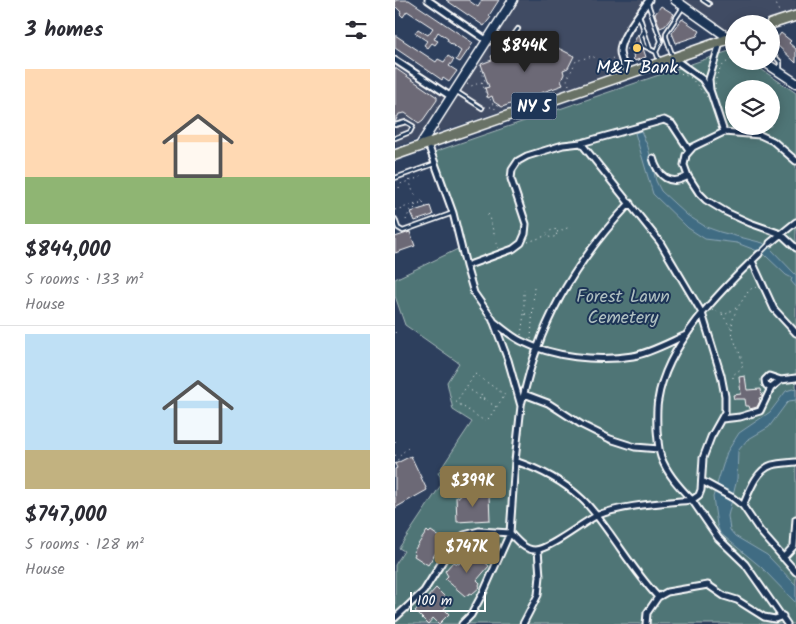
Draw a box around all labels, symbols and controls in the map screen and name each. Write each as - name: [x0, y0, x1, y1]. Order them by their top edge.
- text: 3 homes: [25, 14, 103, 47]
- map controls: [725, 15, 780, 135]
- button: locate: [725, 15, 780, 70]
- icon: filters: [342, 16, 370, 44]
- pin: $844K: [490, 30, 560, 73]
- text: $844K: [502, 34, 548, 59]
- marker: M&T Bank: [631, 42, 643, 54]
- place label: M&T Bank: [596, 54, 678, 83]
- button: layers: [725, 80, 780, 135]
- road number: NY 5: [511, 92, 557, 120]
- icon: home: [153, 101, 243, 191]
- text: $844,000: [25, 234, 111, 267]
- text: 5 rooms · 133 m²: [25, 267, 143, 292]
- park label: Forest Lawn Cemetery: [576, 283, 670, 333]
- text: House: [25, 292, 65, 317]
- icon: home: [153, 367, 243, 457]
- pin: $399K: [438, 466, 508, 508]
- text: $399K: [451, 469, 495, 494]
- text: $747,000: [25, 499, 107, 532]
- text: 5 rooms · 128 m²: [25, 532, 144, 557]
- pin: $747K: [432, 532, 502, 574]
- text: $747K: [446, 535, 488, 560]
- text: House: [25, 557, 65, 582]
- scale bar: [410, 589, 486, 612]
- text: 100 m: [417, 590, 452, 612]

